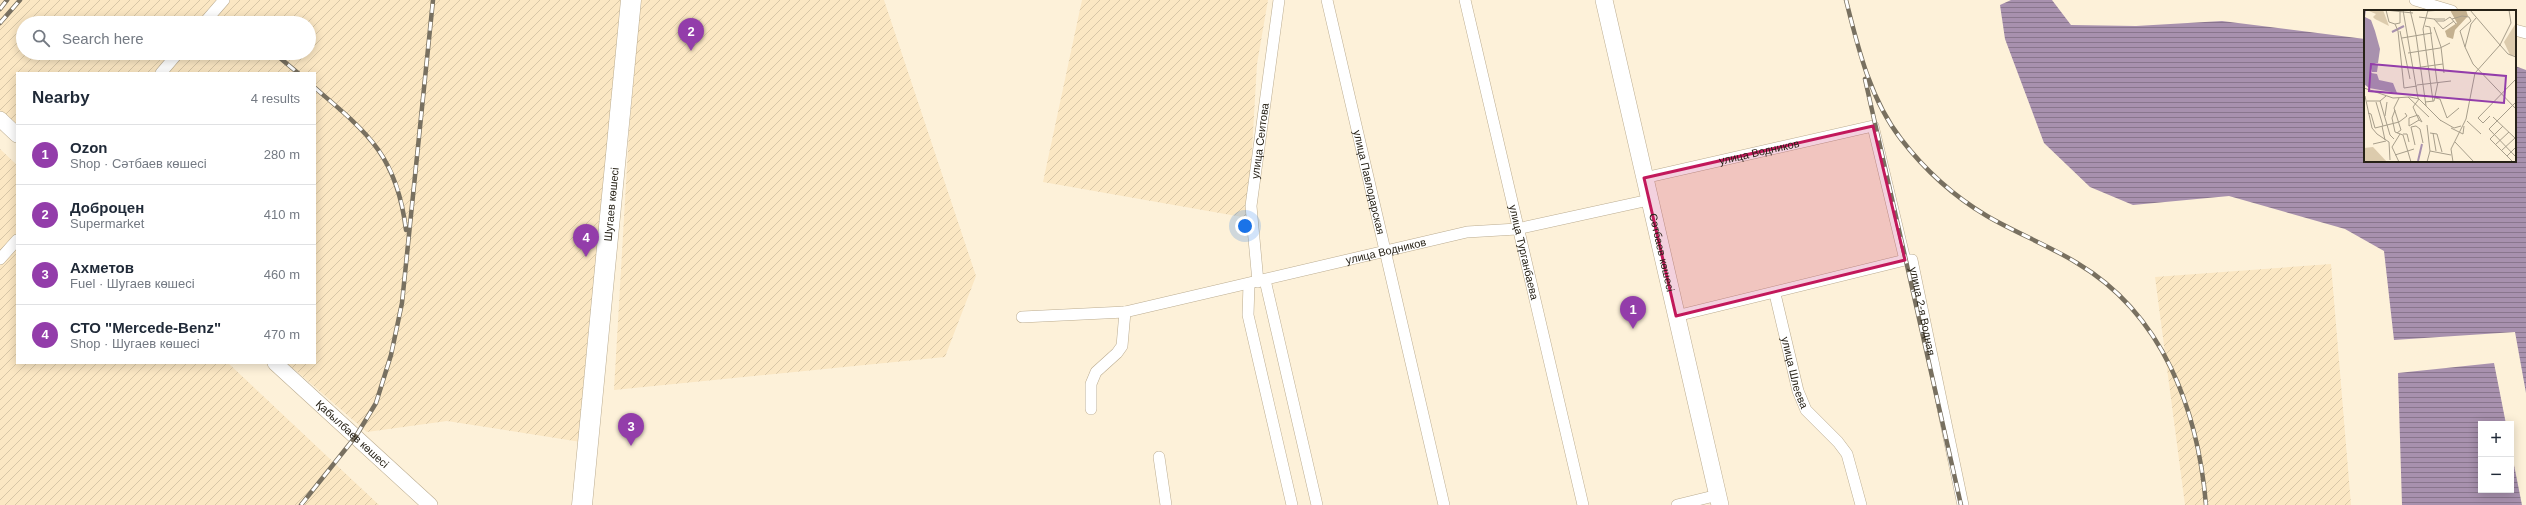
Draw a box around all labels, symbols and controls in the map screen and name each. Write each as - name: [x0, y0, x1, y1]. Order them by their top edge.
- inset map: [2364, 10, 2516, 162]
- search box: [16, 16, 316, 60]
- pin: 2: [678, 18, 704, 51]
- icon: search: [30, 27, 52, 49]
- text: Search here: [62, 30, 144, 47]
- text: Nearby: [32, 88, 90, 107]
- text: 4 results: [251, 91, 300, 106]
- street label: улица Сеитова: [1249, 101, 1271, 180]
- street label: улица Павлодарская: [1351, 129, 1387, 236]
- street label: улица Водников: [1718, 137, 1801, 167]
- text: Ozon: [70, 139, 108, 156]
- text: 1: [41, 147, 49, 162]
- text: 280 m: [264, 147, 300, 162]
- text: Shop · Сәтбаев көшесі: [70, 156, 207, 171]
- street label: Шугаев көшесі: [602, 167, 621, 242]
- text: Доброцен: [70, 199, 144, 216]
- street label: улица Турганбаева: [1507, 204, 1541, 302]
- text: 2: [41, 207, 49, 222]
- text: 410 m: [264, 207, 300, 222]
- street label: Сәтбаев көшесі: [1647, 212, 1677, 293]
- text: Supermarket: [70, 216, 144, 231]
- your location: [1235, 216, 1255, 236]
- pin: 4: [573, 224, 599, 257]
- street label: улица Водников: [1344, 236, 1427, 266]
- text: Ахметов: [70, 259, 134, 276]
- street label: улица 2-я Водная: [1908, 266, 1938, 357]
- text: 3: [41, 267, 49, 282]
- text: 460 m: [264, 267, 300, 282]
- text: Fuel · Шугаев көшесі: [70, 276, 195, 291]
- pin: 1: [1620, 296, 1646, 329]
- text: СТО "Mercede-Benz": [70, 319, 221, 336]
- text: 4: [41, 327, 49, 342]
- text: 470 m: [264, 327, 300, 342]
- street label: улица Шлеева: [1779, 335, 1811, 411]
- text: Shop · Шугаев көшесі: [70, 336, 200, 351]
- street label: Қабылбаев көшесі: [314, 398, 391, 470]
- pin: 3: [618, 413, 644, 446]
- map controls: [2478, 421, 2514, 493]
- button: +: [2478, 421, 2514, 457]
- button: −: [2478, 457, 2514, 493]

